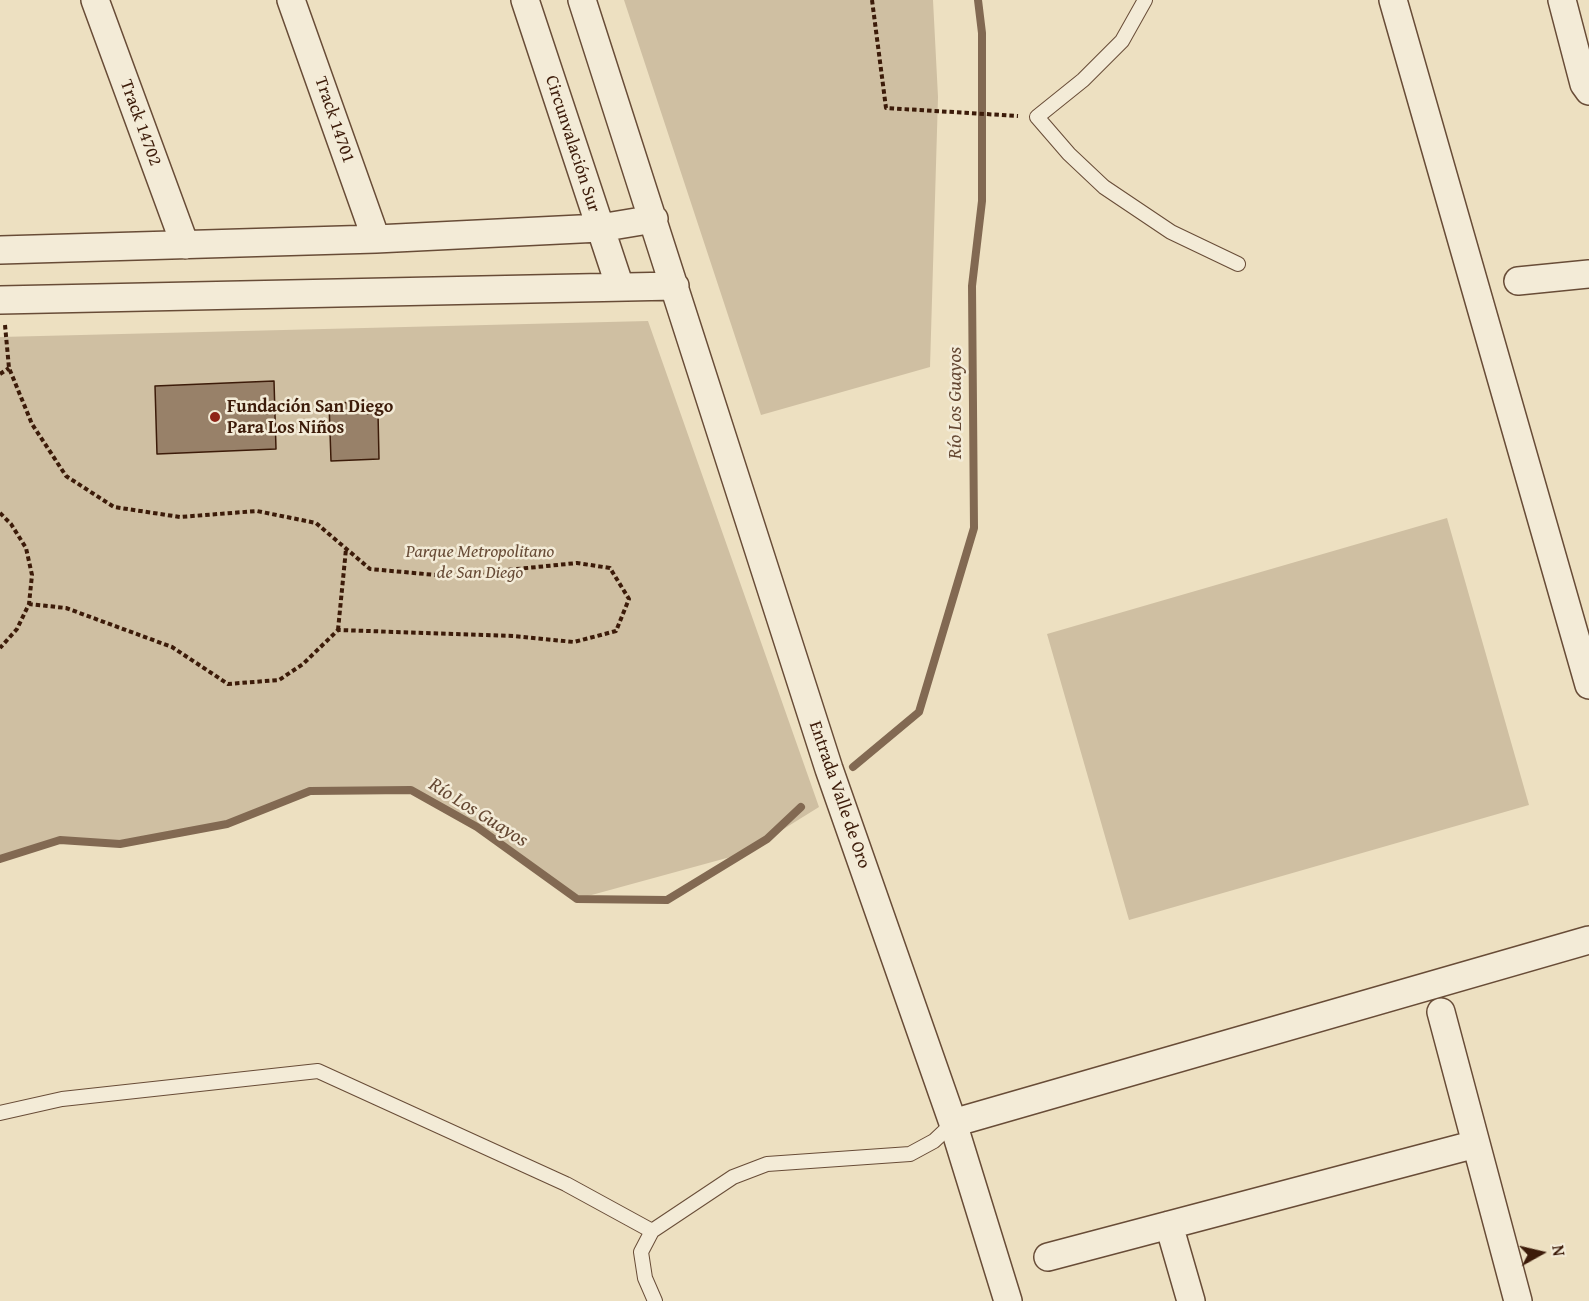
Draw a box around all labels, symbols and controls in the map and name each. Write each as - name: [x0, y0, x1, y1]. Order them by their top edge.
- street label: Circunvalación Sur: [540, 73, 604, 215]
- street label: Track 14701: [309, 74, 359, 166]
- street label: Track 14702: [114, 77, 166, 169]
- water label: Río Los Guayos: [944, 347, 968, 459]
- place label: Fundación San Diego Para Los Niños: [227, 396, 393, 438]
- marker: Fundación San Diego Para Los Niños: [208, 410, 222, 424]
- park label: Parque Metropolitano de San Diego: [406, 541, 554, 584]
- street label: Entrada Valle de Oro: [804, 718, 874, 872]
- water label: Río Los Guayos: [424, 773, 532, 853]
- north arrow: [1511, 1223, 1571, 1283]
- text: N: [1546, 1244, 1571, 1257]

